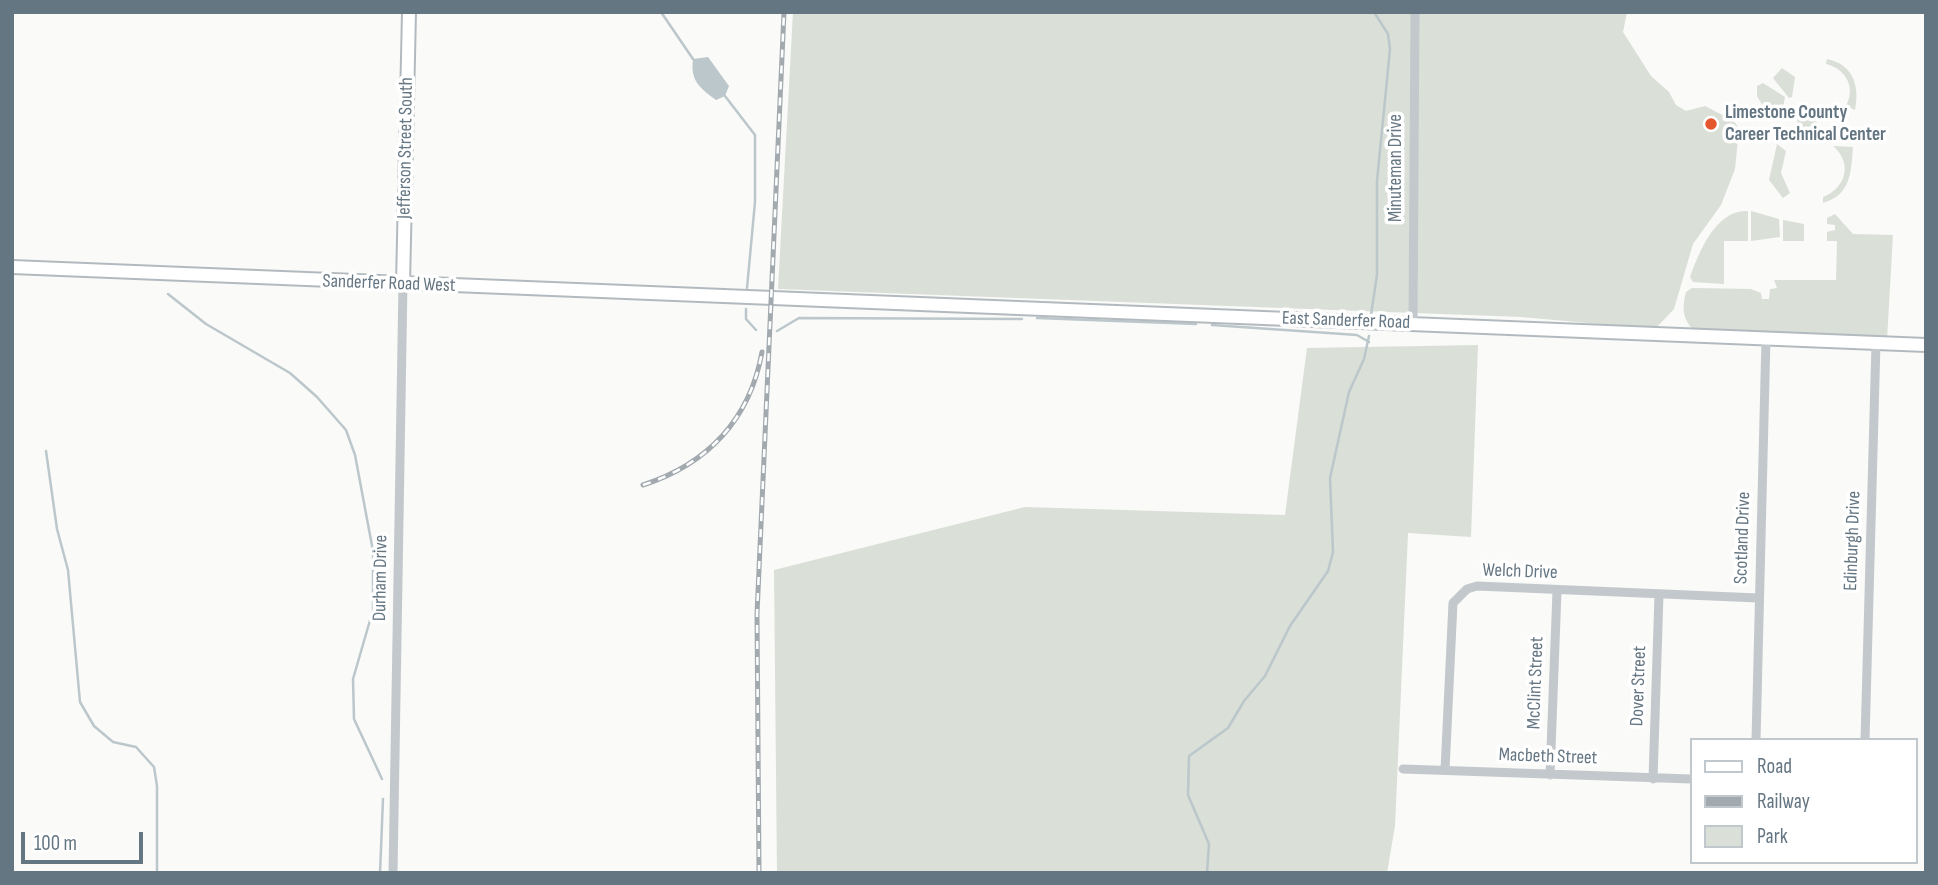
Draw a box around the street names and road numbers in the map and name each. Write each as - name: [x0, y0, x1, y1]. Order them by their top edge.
- street label: Jefferson Street South: [393, 77, 419, 219]
- street label: Minuteman Drive: [1385, 114, 1407, 222]
- street label: Sanderfer Road West: [322, 270, 456, 298]
- street label: East Sanderfer Road: [1282, 307, 1410, 335]
- street label: Scotland Drive: [1730, 491, 1756, 585]
- street label: Edinburgh Drive: [1840, 491, 1866, 591]
- street label: Durham Drive: [369, 535, 393, 621]
- street label: Welch Drive: [1482, 559, 1558, 585]
- street label: McClint Street: [1523, 636, 1549, 730]
- street label: Dover Street: [1626, 645, 1652, 727]
- street label: Macbeth Street: [1498, 744, 1598, 770]

